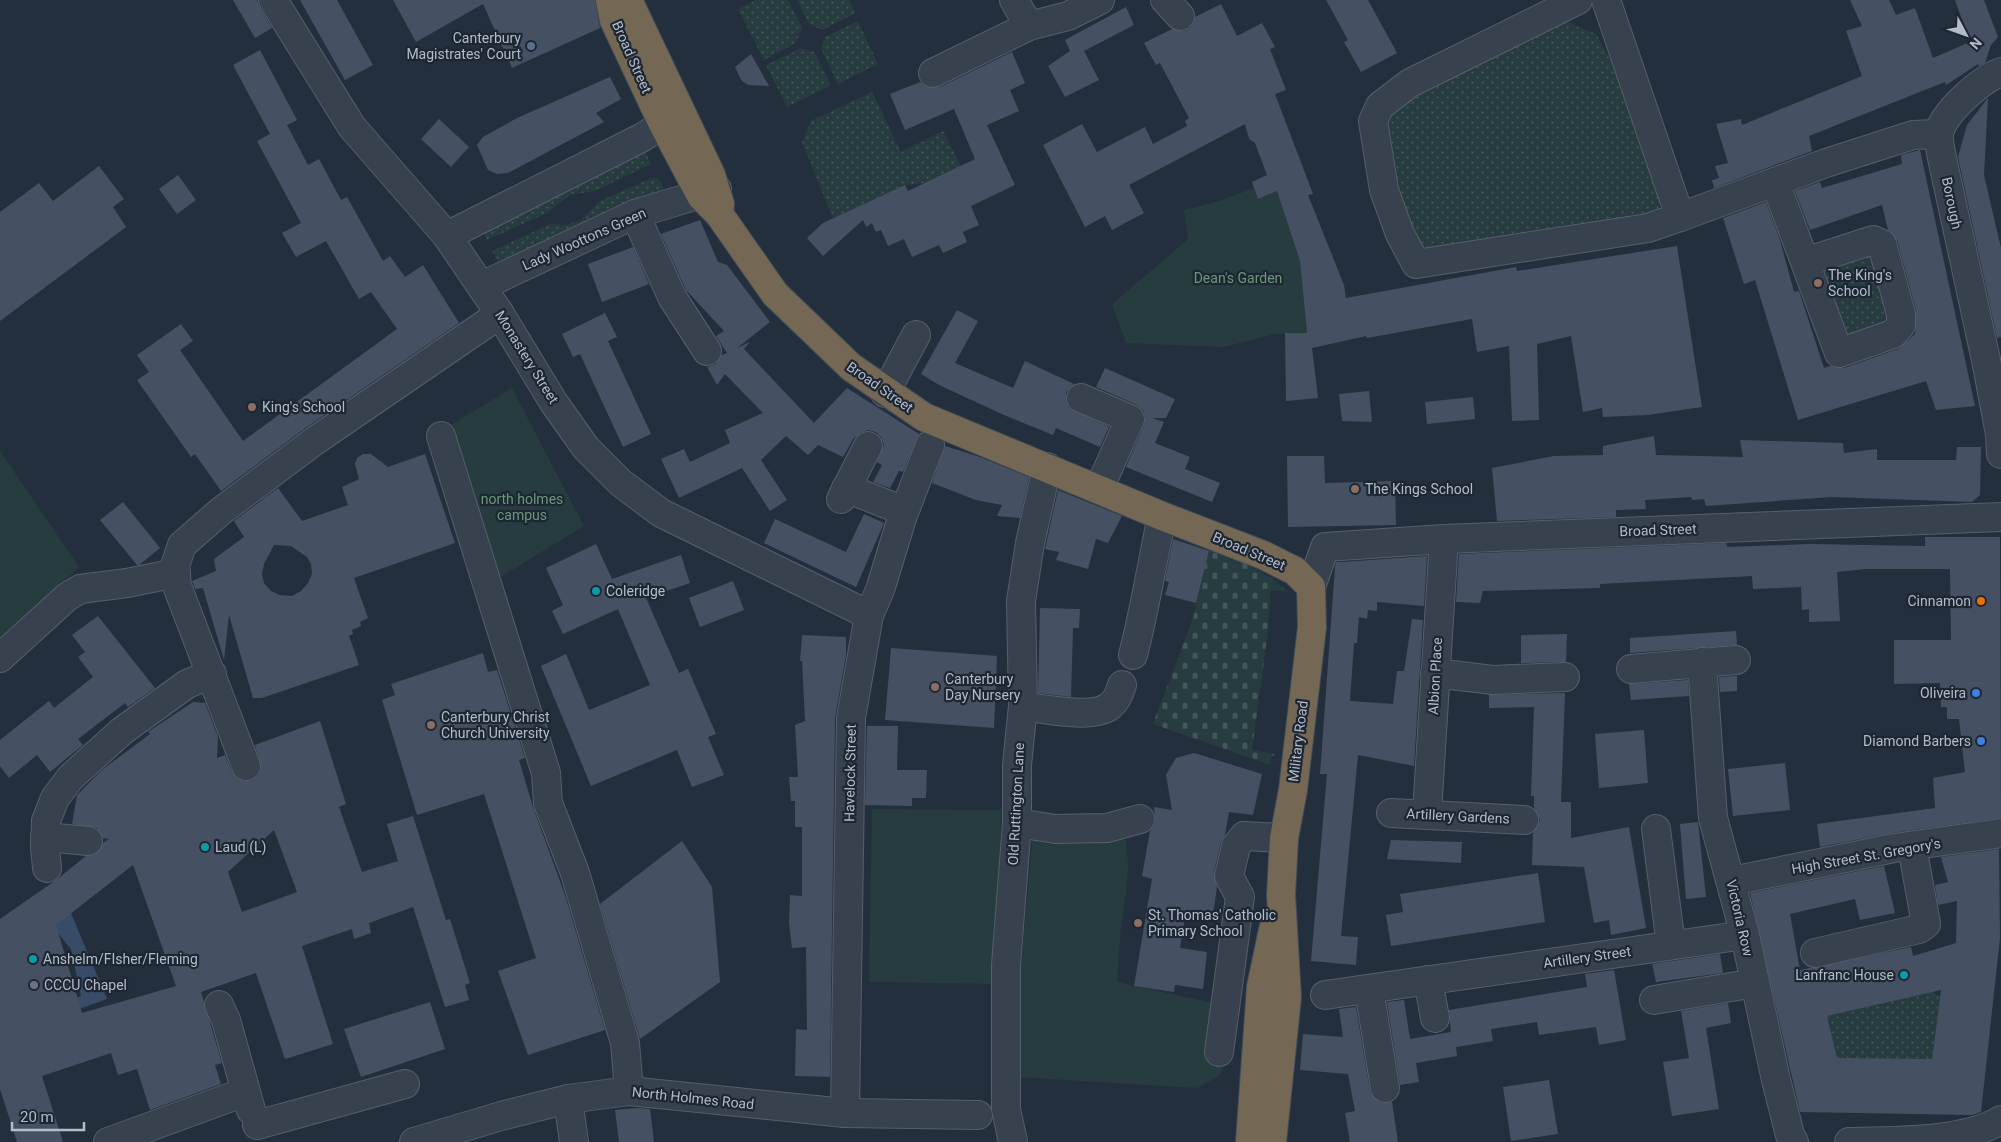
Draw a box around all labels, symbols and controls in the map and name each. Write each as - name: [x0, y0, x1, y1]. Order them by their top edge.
- north arrow: [1941, 10, 1991, 60]
- street label: Broad Street: [609, 18, 655, 96]
- place label: Canterbury Magistrates' Court: [406, 30, 521, 62]
- text: N: [1967, 35, 1985, 53]
- marker: Canterbury Magistrates' Court: [525, 40, 537, 52]
- street label: Borough: [1939, 176, 1965, 230]
- street label: Lady Woottons Green: [520, 205, 648, 273]
- place label: The King's School: [1828, 267, 1892, 299]
- park label: Dean's Garden: [1194, 270, 1282, 286]
- marker: The King's School: [1812, 277, 1824, 289]
- street label: Monastery Street: [492, 308, 562, 407]
- street label: Broad Street: [844, 358, 917, 416]
- place label: King's School: [262, 399, 345, 415]
- marker: King's School: [246, 401, 258, 413]
- place label: The Kings School: [1365, 481, 1473, 497]
- marker: The Kings School: [1349, 483, 1361, 495]
- park label: north holmes campus: [481, 491, 563, 523]
- street label: Broad Street: [1619, 521, 1697, 539]
- street label: Broad Street: [1210, 529, 1288, 574]
- place label: Coleridge: [606, 583, 665, 599]
- marker: Coleridge: [590, 585, 602, 597]
- place label: Cinnamon: [1907, 593, 1971, 609]
- marker: Cinnamon: [1975, 595, 1987, 607]
- street label: Albion Place: [1425, 637, 1445, 715]
- place label: Canterbury Day Nursery: [945, 671, 1021, 703]
- marker: Canterbury Day Nursery: [929, 681, 941, 693]
- place label: Oliveira: [1920, 685, 1966, 701]
- marker: Oliveira: [1970, 687, 1982, 699]
- street label: Military Road: [1285, 699, 1311, 783]
- place label: Canterbury Christ Church University: [441, 709, 550, 741]
- marker: Canterbury Christ Church University: [425, 719, 437, 731]
- street label: Havelock Street: [841, 724, 859, 822]
- place label: Diamond Barbers: [1863, 733, 1971, 749]
- marker: Diamond Barbers: [1975, 735, 1987, 747]
- street label: Old Ruttington Lane: [1005, 742, 1027, 866]
- street label: Artillery Gardens: [1406, 805, 1510, 827]
- street label: High Street St. Gregory's: [1790, 835, 1942, 877]
- place label: Laud (L): [215, 839, 266, 856]
- marker: Laud (L): [199, 841, 211, 853]
- street label: Victoria Row: [1723, 878, 1757, 958]
- place label: St. Thomas' Catholic Primary School: [1148, 907, 1276, 939]
- marker: St. Thomas' Catholic Primary School: [1132, 917, 1144, 929]
- street label: Artillery Street: [1542, 943, 1632, 971]
- place label: Anshelm/FIsher/Fleming: [43, 951, 198, 967]
- marker: Anshelm/FIsher/Fleming: [27, 953, 39, 965]
- place label: Lanfranc House: [1795, 967, 1894, 983]
- marker: Lanfranc House: [1898, 969, 1910, 981]
- place label: CCCU Chapel: [44, 977, 127, 993]
- marker: CCCU Chapel: [28, 979, 40, 991]
- street label: North Holmes Road: [631, 1084, 755, 1112]
- scale bar: [12, 1100, 85, 1132]
- text: 20 m: [20, 1108, 54, 1126]

